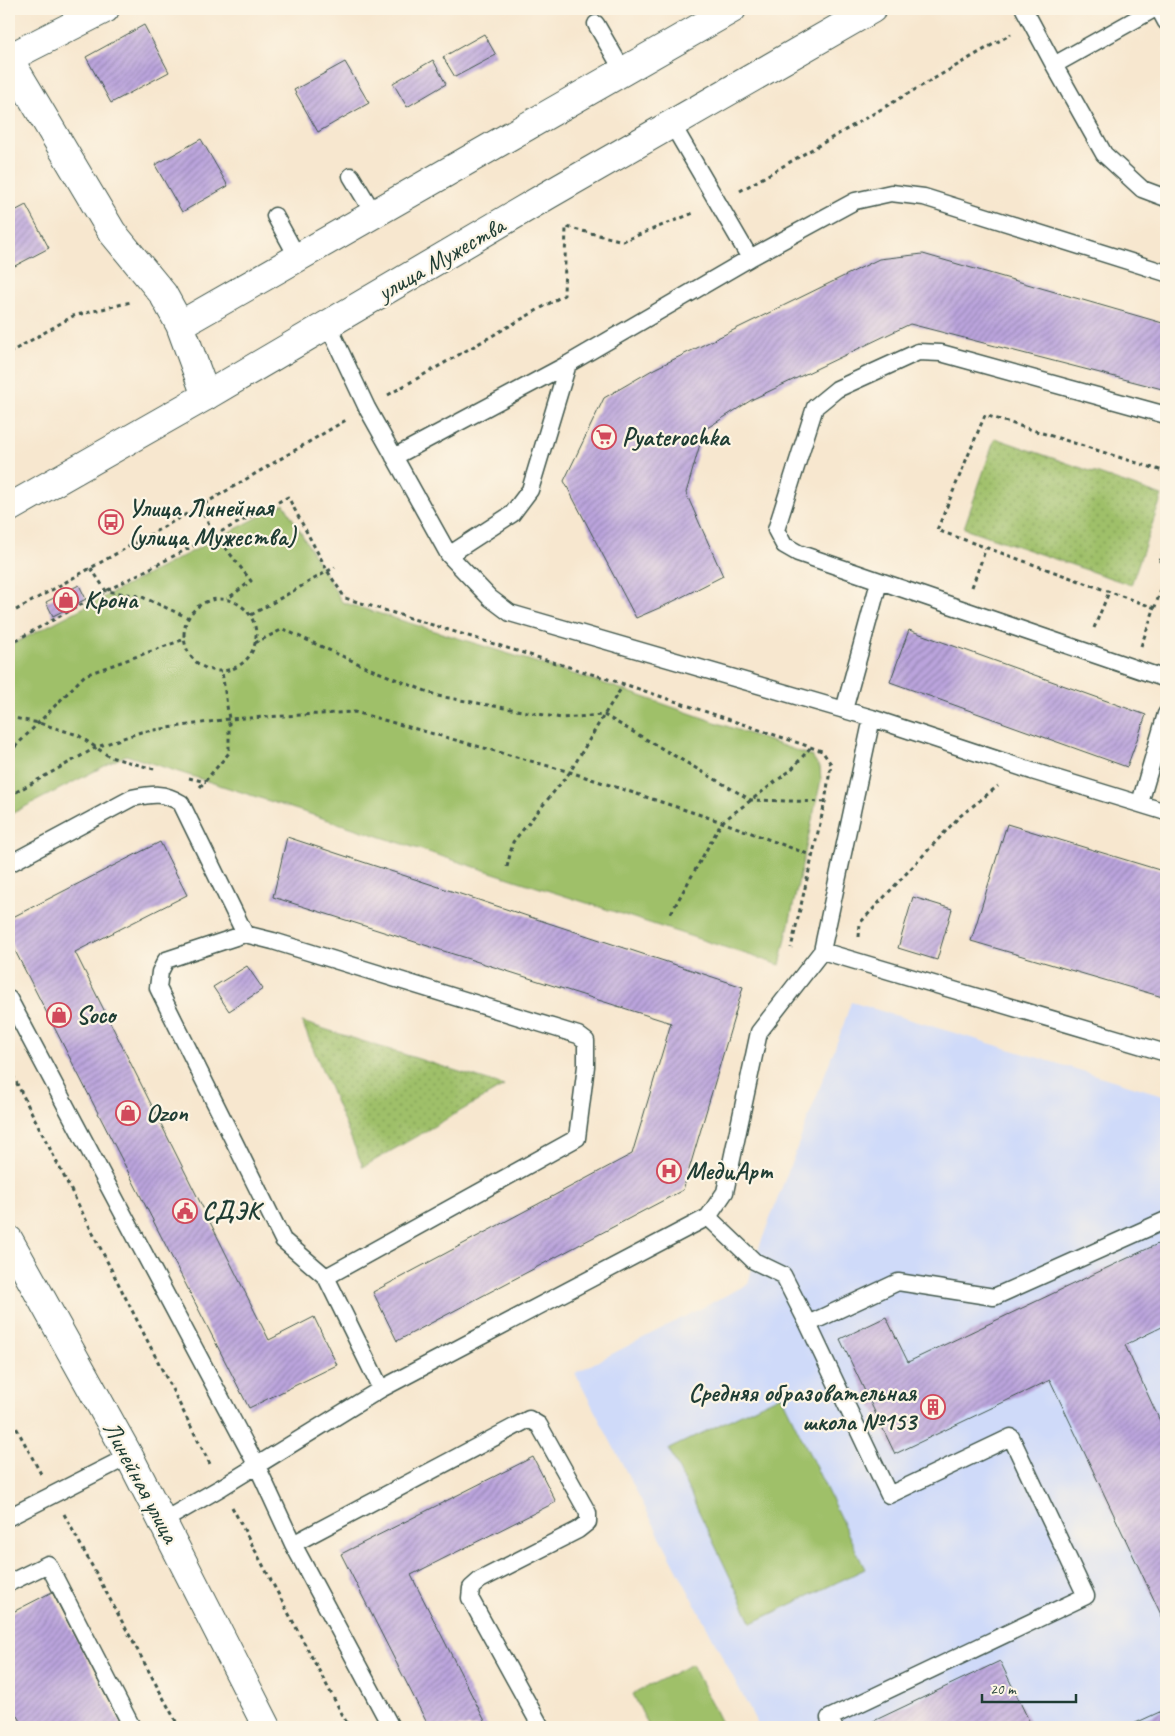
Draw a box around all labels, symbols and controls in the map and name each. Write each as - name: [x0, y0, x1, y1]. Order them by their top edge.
- street label: улица Мужества: [370, 208, 513, 309]
- place label: Pyaterochka: [622, 421, 731, 453]
- supermarket icon: Pyaterochka: [591, 424, 617, 450]
- place label: Улица Линейная (улица Мужества): [128, 492, 297, 553]
- bus stop icon: Улица Линейная (улица Мужества): [98, 509, 124, 535]
- place label: Крона: [84, 584, 140, 616]
- shop icon: Крона: [53, 587, 79, 613]
- place label: Soco: [76, 999, 118, 1031]
- shop icon: Soco: [46, 1002, 72, 1028]
- place label: Ozon: [146, 1097, 188, 1129]
- shop icon: Ozon: [115, 1100, 141, 1126]
- place label: МедиАрт: [686, 1155, 774, 1187]
- hospital icon: МедиАрт: [656, 1158, 682, 1184]
- place label: СДЭК: [202, 1195, 265, 1227]
- public building icon: СДЭК: [172, 1198, 198, 1224]
- place label: Средняя образовательная школа №153: [688, 1377, 919, 1438]
- building icon: Средняя образовательная школа №153: [920, 1394, 946, 1420]
- street label: Линейная улица: [96, 1416, 187, 1550]
- scale bar: [982, 1671, 1076, 1703]
- text: 20 m: [990, 1680, 1017, 1699]

